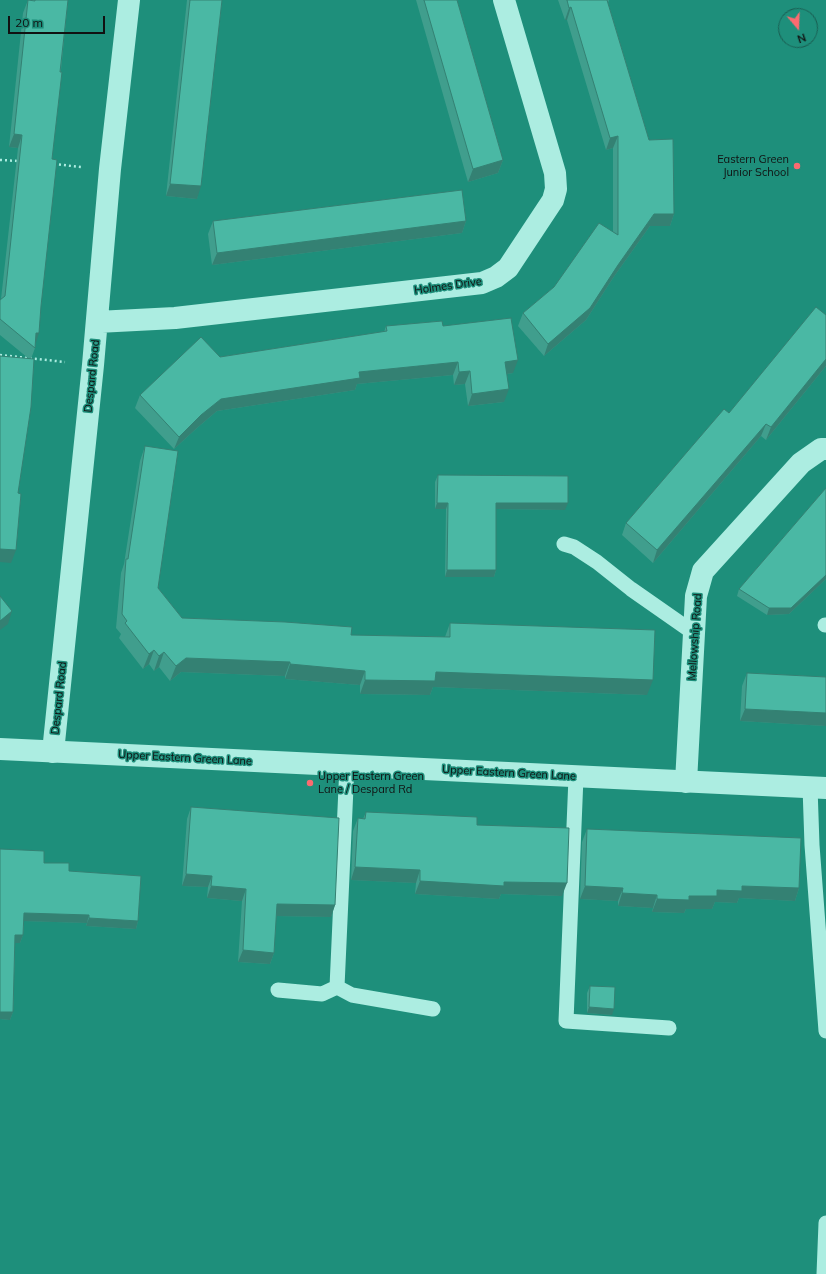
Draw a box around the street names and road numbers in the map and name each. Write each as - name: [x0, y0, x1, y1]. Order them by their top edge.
- street label: Holmes Drive: [413, 275, 483, 297]
- street label: Despard Road: [82, 339, 102, 413]
- street label: Mellowship Road: [685, 593, 705, 681]
- street label: Despard Road: [49, 661, 69, 735]
- street label: Upper Eastern Green Lane: [118, 748, 252, 768]
- street label: Upper Eastern Green Lane: [442, 763, 576, 783]

